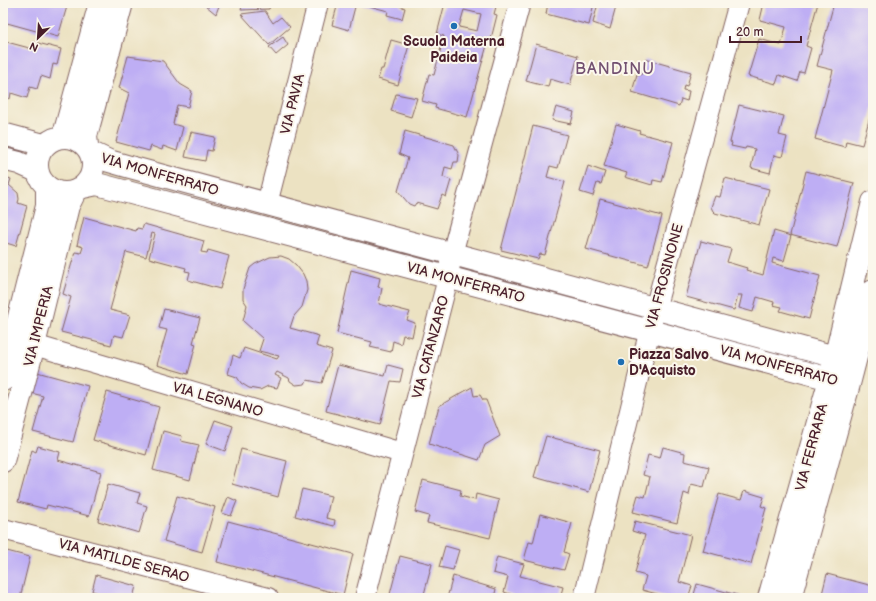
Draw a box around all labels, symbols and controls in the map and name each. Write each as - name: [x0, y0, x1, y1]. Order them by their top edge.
- north arrow: [18, 18, 58, 58]
- scale bar: [730, 18, 801, 44]
- marker: Scuola Materna Paideia: [449, 21, 459, 31]
- text: 20 m: [736, 25, 763, 40]
- place label: Scuola Materna Paideia: [403, 33, 505, 66]
- text: N: [27, 39, 40, 54]
- district label: BANDINU: [575, 60, 655, 79]
- street label: VIA PAVIA: [277, 72, 308, 136]
- street label: VIA MONFERRATO: [99, 150, 221, 199]
- street label: VIA FROSINONE: [642, 222, 687, 330]
- street label: VIA MONFERRATO: [405, 259, 527, 306]
- street label: VIA IMPERIA: [20, 284, 57, 368]
- street label: VIA CATANZARO: [409, 293, 453, 401]
- street label: VIA MONFERRATO: [718, 342, 840, 389]
- place label: Piazza Salvo D'Acquisto: [629, 346, 709, 379]
- marker: Piazza Salvo D'Acquisto: [616, 357, 626, 367]
- street label: VIA LEGNANO: [171, 378, 265, 421]
- street label: VIA FERRARA: [792, 401, 831, 493]
- street label: VIA MATILDE SERAO: [57, 535, 191, 586]

